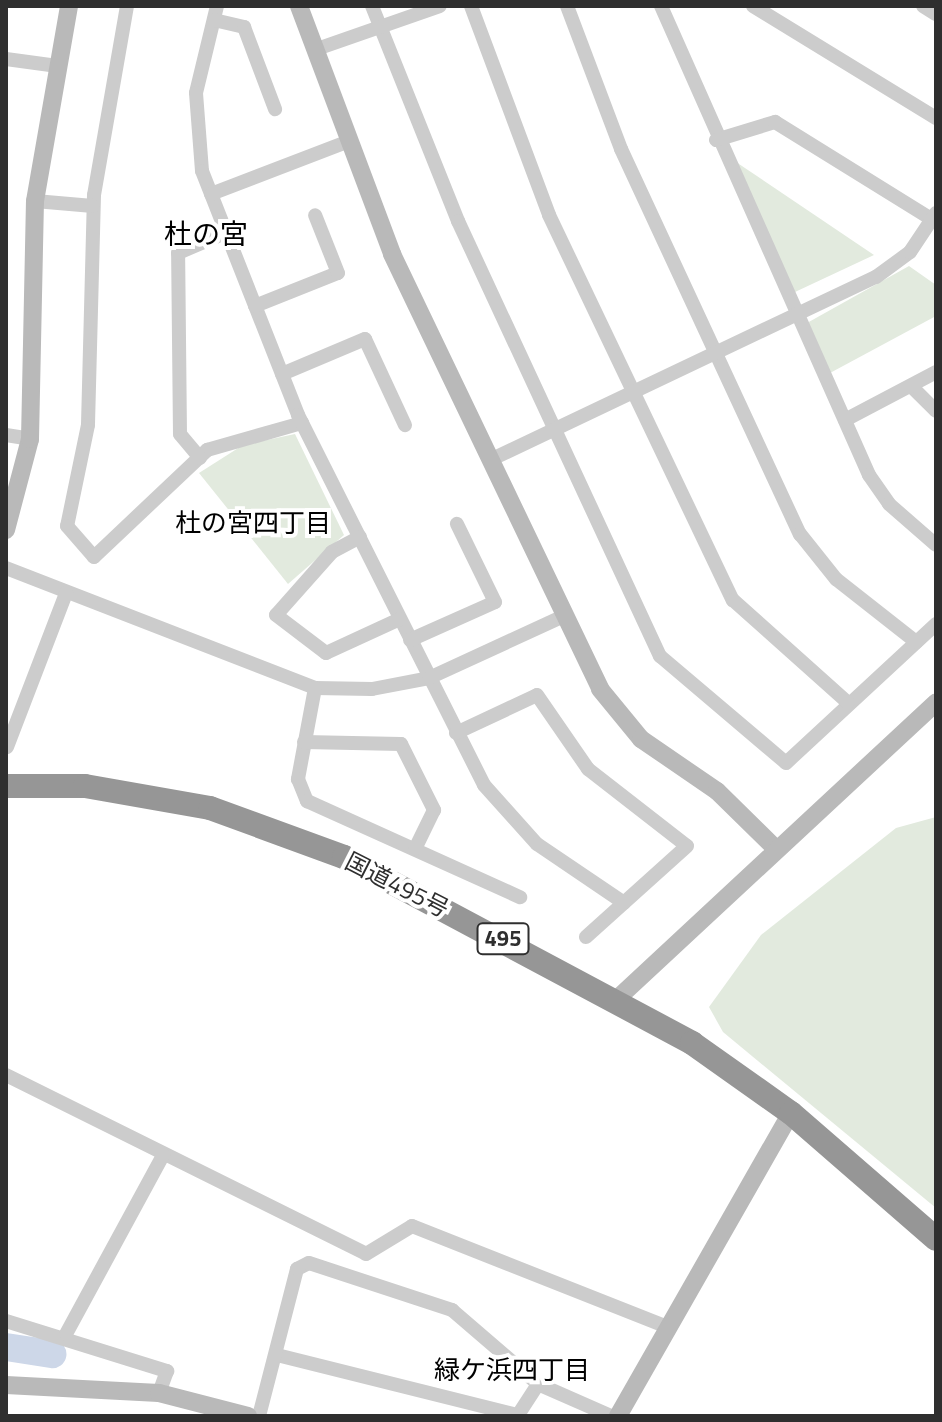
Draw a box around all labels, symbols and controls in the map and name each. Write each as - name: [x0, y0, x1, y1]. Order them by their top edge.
- district label: 杜の宮: [164, 217, 248, 251]
- district label: 杜の宮四丁目: [175, 507, 331, 539]
- street label: 国道495号: [340, 847, 454, 923]
- road number: 495: [475, 921, 531, 957]
- district label: 緑ケ浜四丁目: [434, 1354, 590, 1386]

